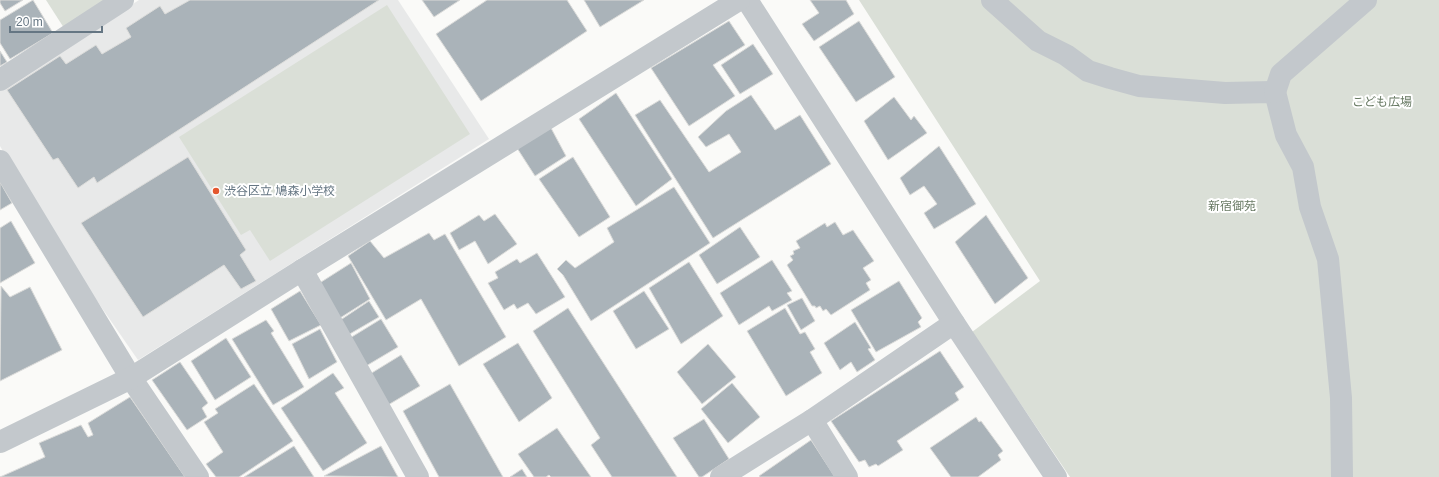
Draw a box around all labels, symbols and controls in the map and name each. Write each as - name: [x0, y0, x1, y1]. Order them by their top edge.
- scale bar: [10, 8, 102, 34]
- text: 20 m: [16, 15, 43, 29]
- park label: こども広場: [1352, 95, 1412, 109]
- place label: 渋谷区立 鳩森小学校: [224, 184, 335, 198]
- marker: 渋谷区立 鳩森小学校: [211, 186, 221, 196]
- park label: 新宿御苑: [1208, 199, 1256, 213]

